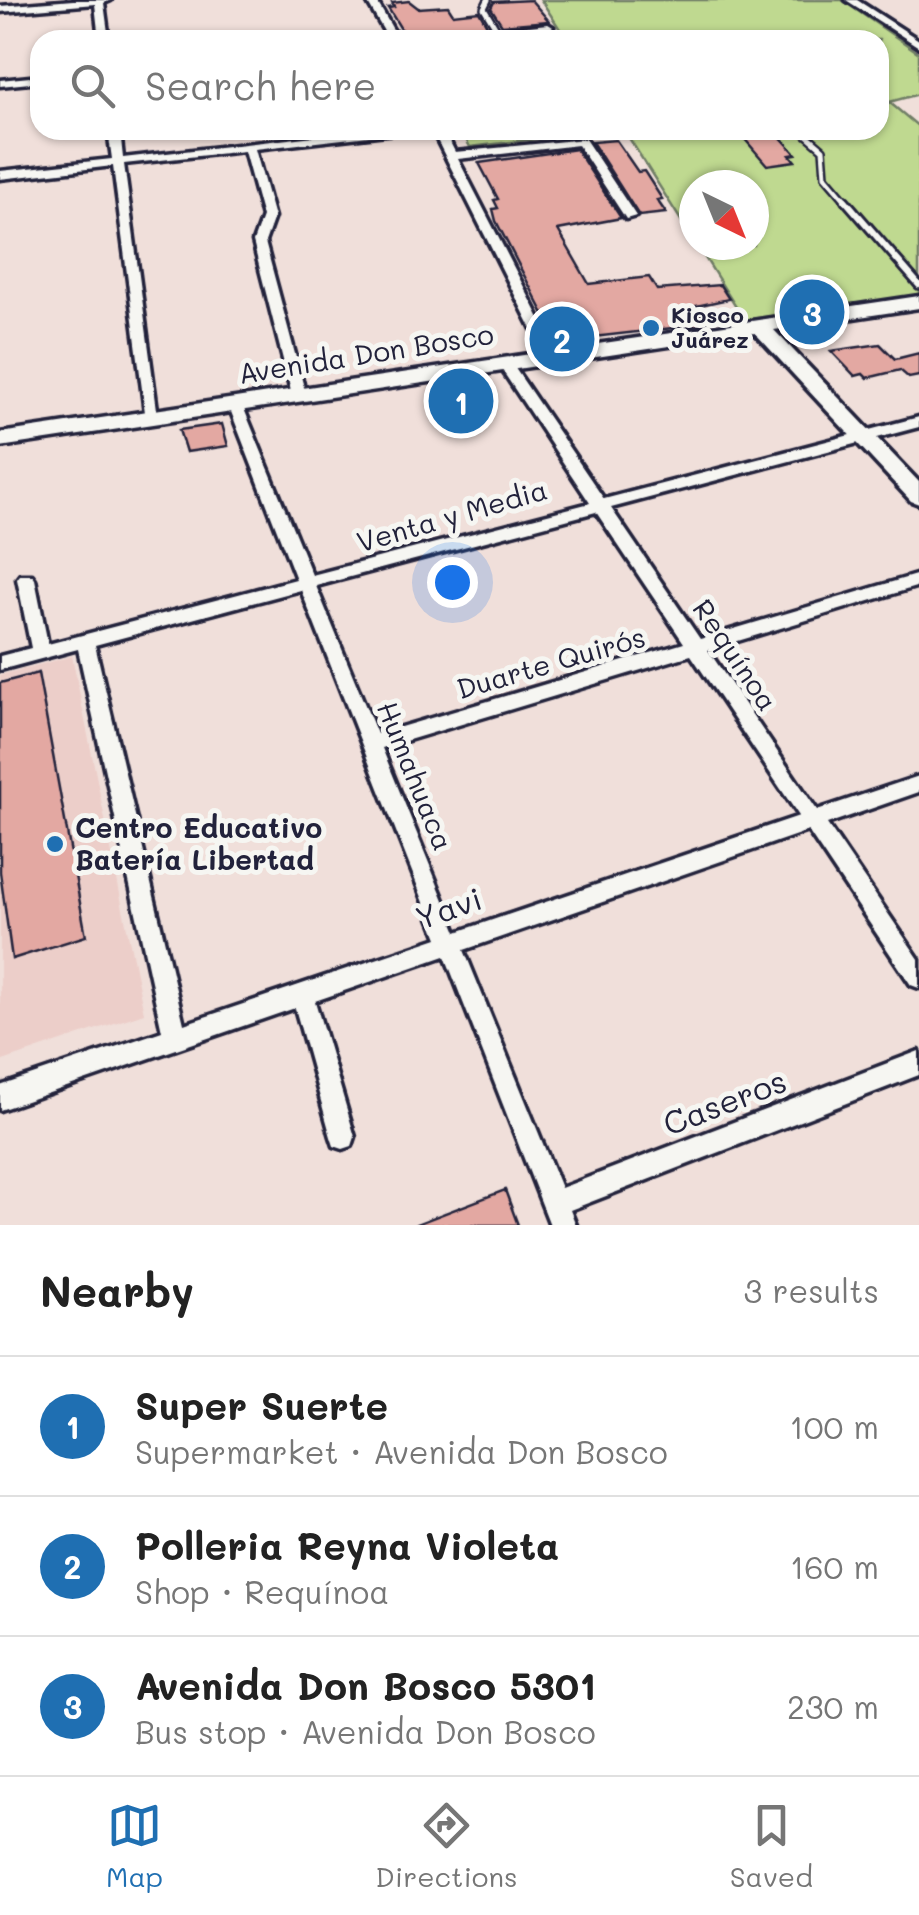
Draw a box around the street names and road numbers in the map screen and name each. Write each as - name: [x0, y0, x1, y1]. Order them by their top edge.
- street label: Avenida Don Bosco: [236, 315, 496, 391]
- street label: Venta y Media: [352, 471, 551, 559]
- street label: Requínoa: [685, 592, 786, 717]
- street label: Duarte Quirós: [452, 618, 649, 706]
- street label: Humahuaca: [370, 696, 462, 855]
- street label: Yavi: [410, 876, 487, 938]
- street label: Caseros: [657, 1058, 792, 1144]

